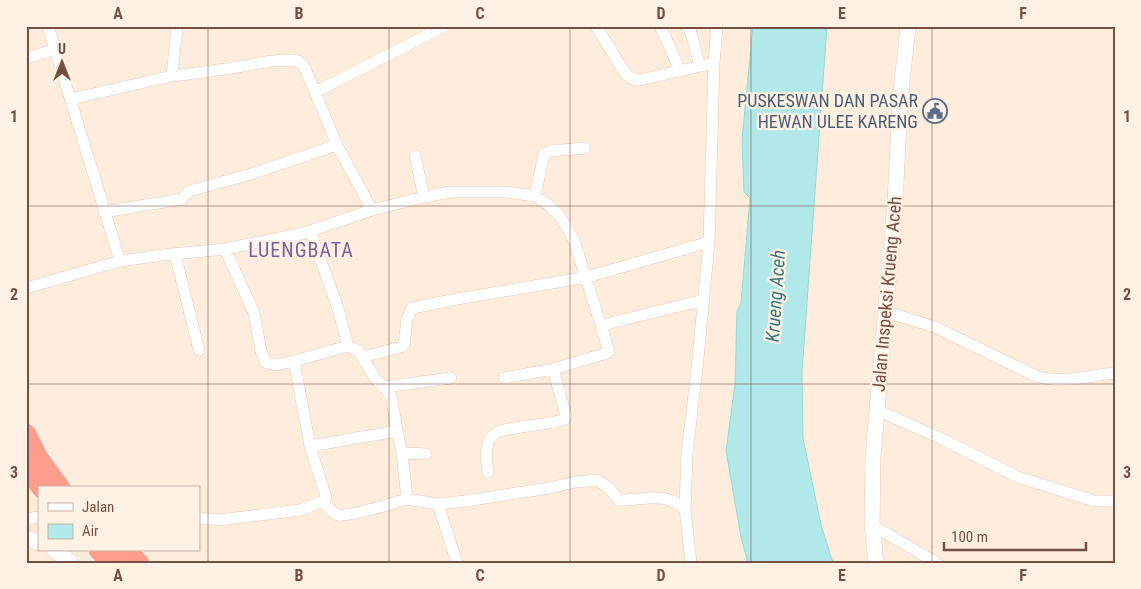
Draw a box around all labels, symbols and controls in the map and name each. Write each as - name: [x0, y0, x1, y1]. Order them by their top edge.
- text: A: [113, 4, 123, 23]
- text: B: [295, 4, 304, 23]
- text: C: [475, 4, 485, 23]
- text: D: [656, 4, 666, 23]
- text: E: [838, 4, 846, 23]
- text: F: [1019, 4, 1027, 23]
- north arrow: [38, 38, 88, 88]
- text: U: [58, 41, 66, 57]
- place label: PUSKESWAN DAN PASAR HEWAN ULEE KARENG: [737, 90, 918, 132]
- public building icon: PUSKESWAN DAN PASAR HEWAN ULEE KARENG: [922, 98, 948, 124]
- text: 1: [10, 107, 18, 126]
- text: 1: [1123, 107, 1131, 126]
- street label: Jalan Inspeksi Krueng Aceh: [867, 195, 906, 393]
- district label: LUENGBATA: [248, 238, 354, 262]
- water label: Krueng Aceh: [761, 249, 790, 343]
- text: 2: [10, 285, 18, 304]
- text: 2: [1123, 285, 1131, 304]
- text: 3: [10, 463, 18, 482]
- text: 3: [1123, 463, 1131, 482]
- legend: [38, 486, 200, 552]
- text: Jalan: [82, 498, 114, 516]
- scale bar: [944, 519, 1086, 551]
- text: Air: [82, 522, 99, 540]
- text: 100 m: [951, 528, 988, 546]
- text: A: [113, 566, 123, 585]
- text: B: [295, 566, 304, 585]
- text: C: [475, 566, 485, 585]
- text: D: [656, 566, 666, 585]
- text: E: [838, 566, 846, 585]
- text: F: [1019, 566, 1027, 585]

